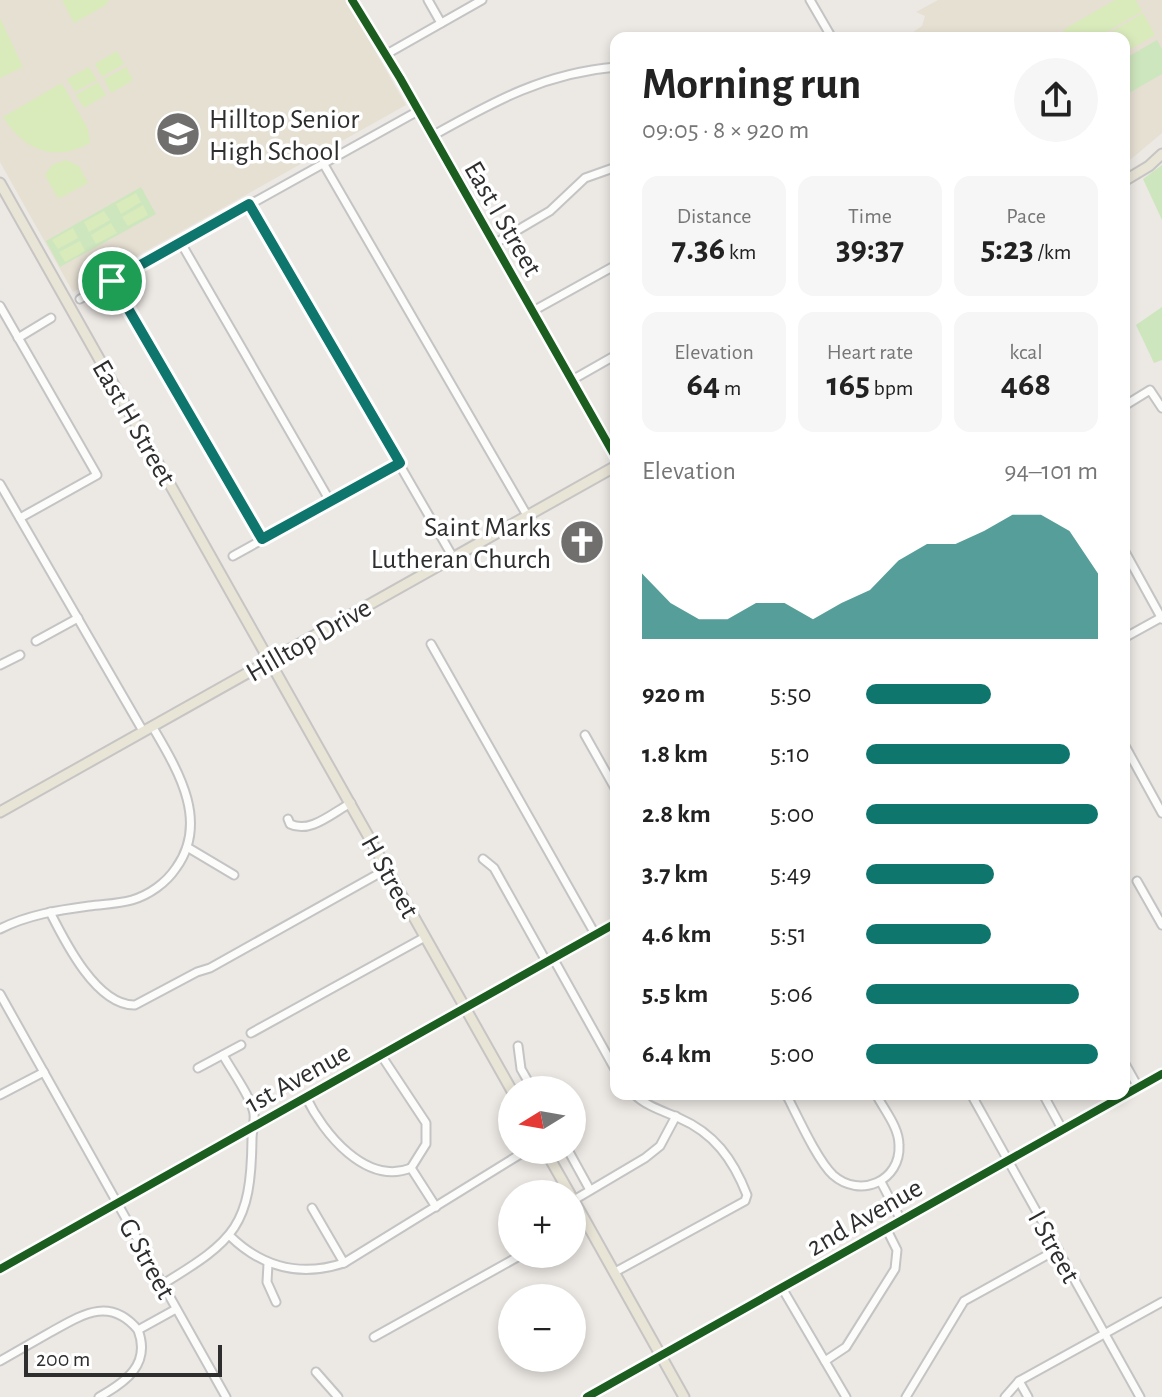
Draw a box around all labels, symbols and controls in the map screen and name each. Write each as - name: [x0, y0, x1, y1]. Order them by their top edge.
- button: share: [1014, 58, 1098, 142]
- text: Morning run: [642, 63, 861, 107]
- place label: Hilltop Senior High School: [209, 106, 359, 166]
- school or university icon: Hilltop Senior High School: [154, 110, 202, 158]
- text: 09:05 · 8 × 920 m: [642, 117, 809, 143]
- street label: East I Street: [458, 157, 546, 281]
- text: Distance: [677, 205, 751, 227]
- text: Time: [848, 205, 892, 227]
- text: Pace: [1006, 205, 1046, 227]
- text: 7.36: [672, 232, 725, 266]
- text: 39:37: [836, 232, 904, 266]
- text: 5:23: [981, 232, 1034, 266]
- text: km: [725, 241, 756, 263]
- text: /km: [1034, 241, 1071, 263]
- pin: [78, 247, 146, 315]
- icon: arrive: [90, 259, 134, 303]
- text: Elevation: [674, 341, 754, 363]
- text: Heart rate: [827, 341, 913, 363]
- text: kcal: [1009, 341, 1043, 363]
- street label: East H Street: [86, 356, 180, 490]
- text: 64: [687, 368, 720, 402]
- text: 165: [827, 368, 870, 402]
- text: 468: [1001, 368, 1051, 402]
- text: m: [720, 377, 741, 399]
- text: bpm: [870, 377, 913, 399]
- text: Elevation: [642, 458, 736, 484]
- text: 94–101 m: [1004, 458, 1098, 484]
- place label: Saint Marks Lutheran Church: [371, 514, 551, 574]
- church icon: Saint Marks Lutheran Church: [558, 518, 606, 566]
- street label: Hilltop Drive: [242, 594, 376, 688]
- text: 920 m: [642, 681, 705, 707]
- text: 5:50: [770, 681, 811, 707]
- text: 1.8 km: [642, 741, 708, 767]
- text: 5:10: [770, 741, 810, 767]
- text: 2.8 km: [642, 801, 711, 827]
- text: 5:00: [770, 801, 814, 827]
- street label: H Street: [355, 831, 423, 923]
- text: 3.7 km: [642, 861, 708, 887]
- text: 5:49: [770, 861, 812, 887]
- text: 4.6 km: [642, 921, 711, 947]
- text: 5:51: [770, 921, 807, 947]
- text: 5.5 km: [642, 981, 708, 1007]
- text: 5:06: [770, 981, 813, 1007]
- street label: 1st Avenue: [241, 1039, 355, 1119]
- text: 6.4 km: [642, 1041, 711, 1067]
- text: 5:00: [770, 1041, 814, 1067]
- north arrow: [498, 1076, 586, 1164]
- map controls: [498, 1076, 586, 1372]
- street label: 2nd Avenue: [803, 1174, 927, 1262]
- button: +: [498, 1180, 586, 1268]
- street label: I Street: [1022, 1206, 1084, 1288]
- street label: G Street: [113, 1214, 180, 1304]
- button: −: [498, 1284, 586, 1372]
- scale bar: [24, 1341, 222, 1377]
- text: 200 m: [36, 1348, 90, 1370]

